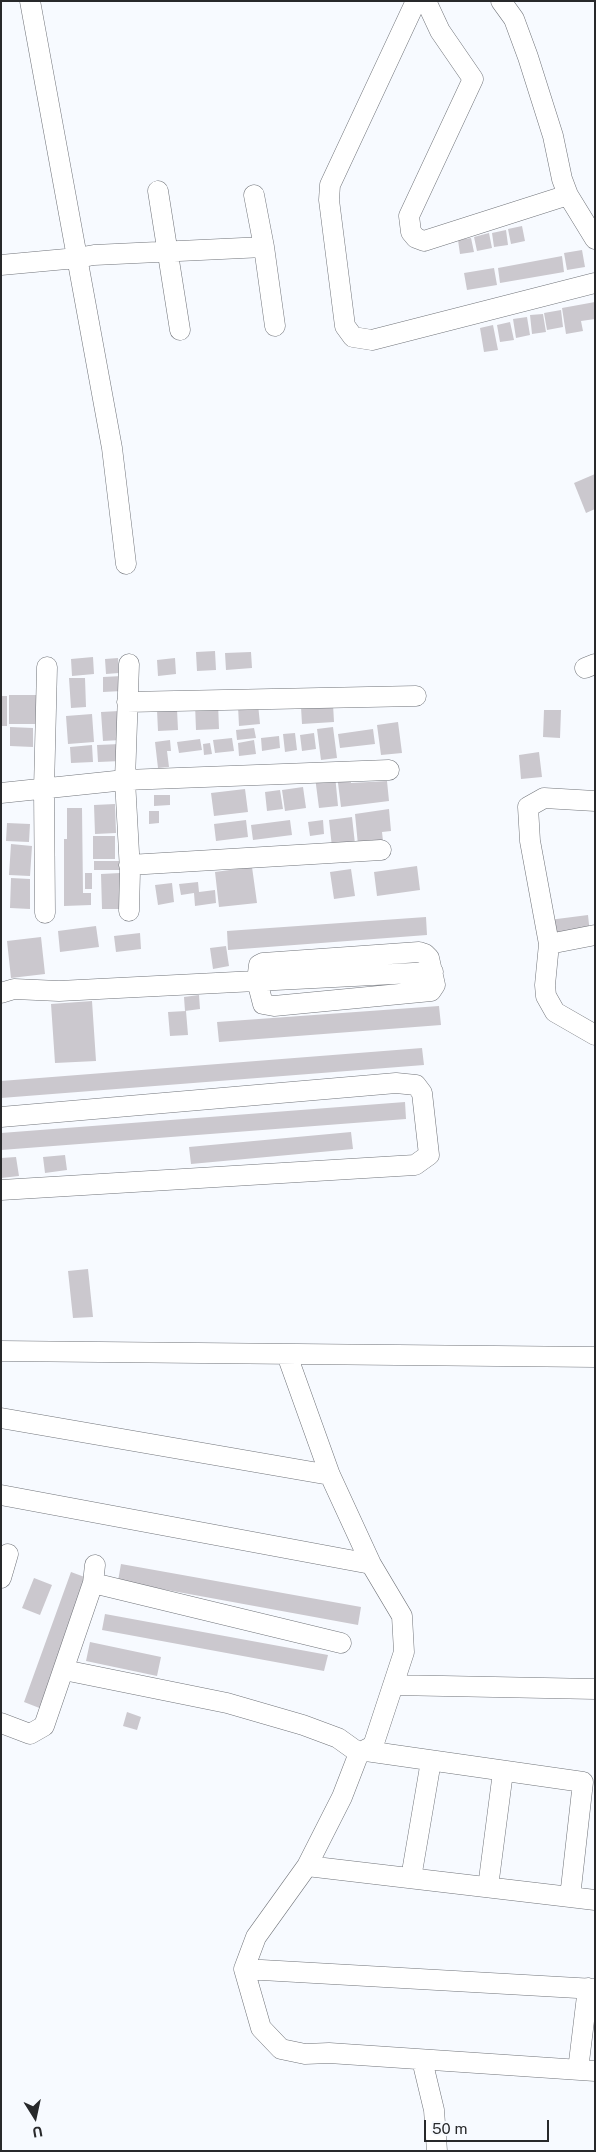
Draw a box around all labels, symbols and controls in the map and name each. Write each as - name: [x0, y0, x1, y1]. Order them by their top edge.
- north arrow: [10, 2092, 60, 2142]
- scale bar: [426, 2110, 551, 2142]
- text: 50 m: [432, 2120, 467, 2137]
- text: U: [31, 2123, 44, 2141]

